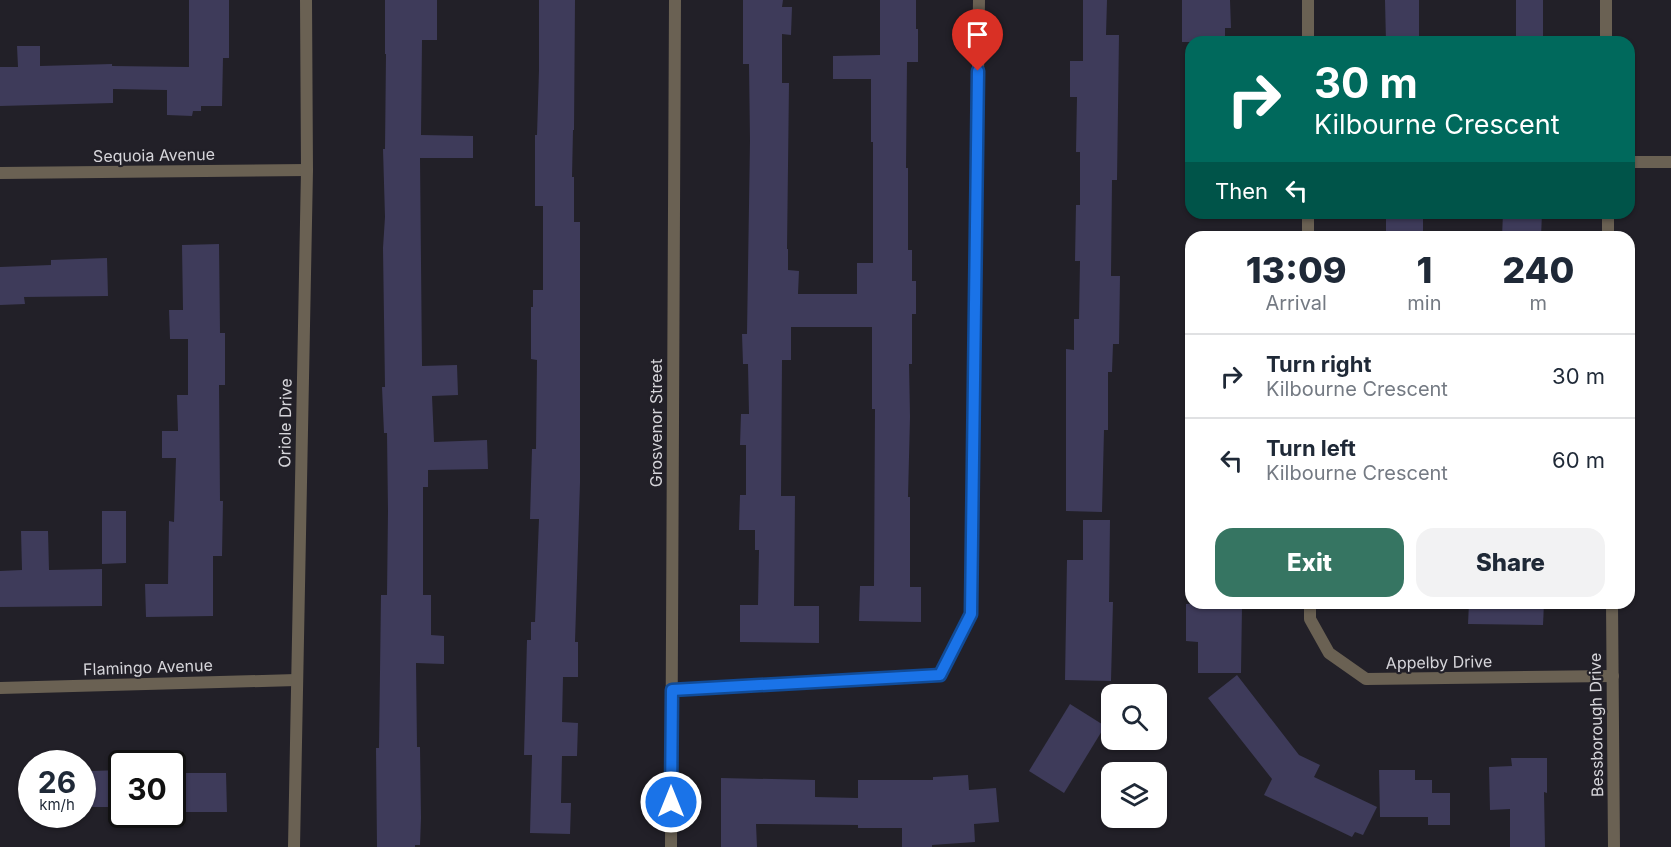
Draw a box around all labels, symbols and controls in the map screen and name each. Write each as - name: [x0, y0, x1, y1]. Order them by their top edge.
- pin: [952, 9, 1003, 71]
- icon: arrive: [961, 18, 994, 51]
- text: 30 m: [1314, 57, 1418, 108]
- icon: right: [1215, 60, 1293, 138]
- text: Kilbourne Crescent: [1314, 108, 1560, 141]
- street label: Sequoia Avenue: [93, 144, 215, 166]
- icon: left: [1280, 174, 1313, 207]
- text: Then: [1215, 178, 1268, 204]
- text: 13:09: [1246, 248, 1347, 292]
- text: 1: [1416, 248, 1432, 292]
- text: 240: [1502, 248, 1574, 292]
- text: Arrival: [1265, 291, 1327, 315]
- text: min: [1407, 291, 1442, 315]
- text: m: [1529, 291, 1547, 315]
- text: Turn right: [1266, 351, 1372, 377]
- street label: Grosvenor Street: [646, 359, 666, 487]
- icon: right: [1215, 360, 1248, 393]
- text: 30 m: [1552, 363, 1605, 389]
- text: Kilbourne Crescent: [1266, 377, 1448, 401]
- street label: Oriole Drive: [274, 378, 296, 468]
- text: Turn left: [1266, 435, 1356, 461]
- icon: left: [1215, 444, 1248, 477]
- text: 60 m: [1552, 447, 1605, 473]
- text: Kilbourne Crescent: [1266, 461, 1448, 485]
- button: Exit: [1215, 528, 1404, 597]
- button: Share: [1416, 528, 1605, 597]
- street label: Appelby Drive: [1386, 651, 1492, 673]
- street label: Bessborough Drive: [1585, 653, 1607, 797]
- street label: Flamingo Avenue: [83, 655, 213, 679]
- map controls: [1101, 684, 1167, 828]
- button: search: [1101, 684, 1167, 750]
- speed limit sign: 30: [108, 750, 186, 828]
- button: layers: [1101, 762, 1167, 828]
- text: 26: [38, 764, 76, 800]
- position arrow: [639, 770, 703, 834]
- text: km/h: [39, 795, 75, 814]

